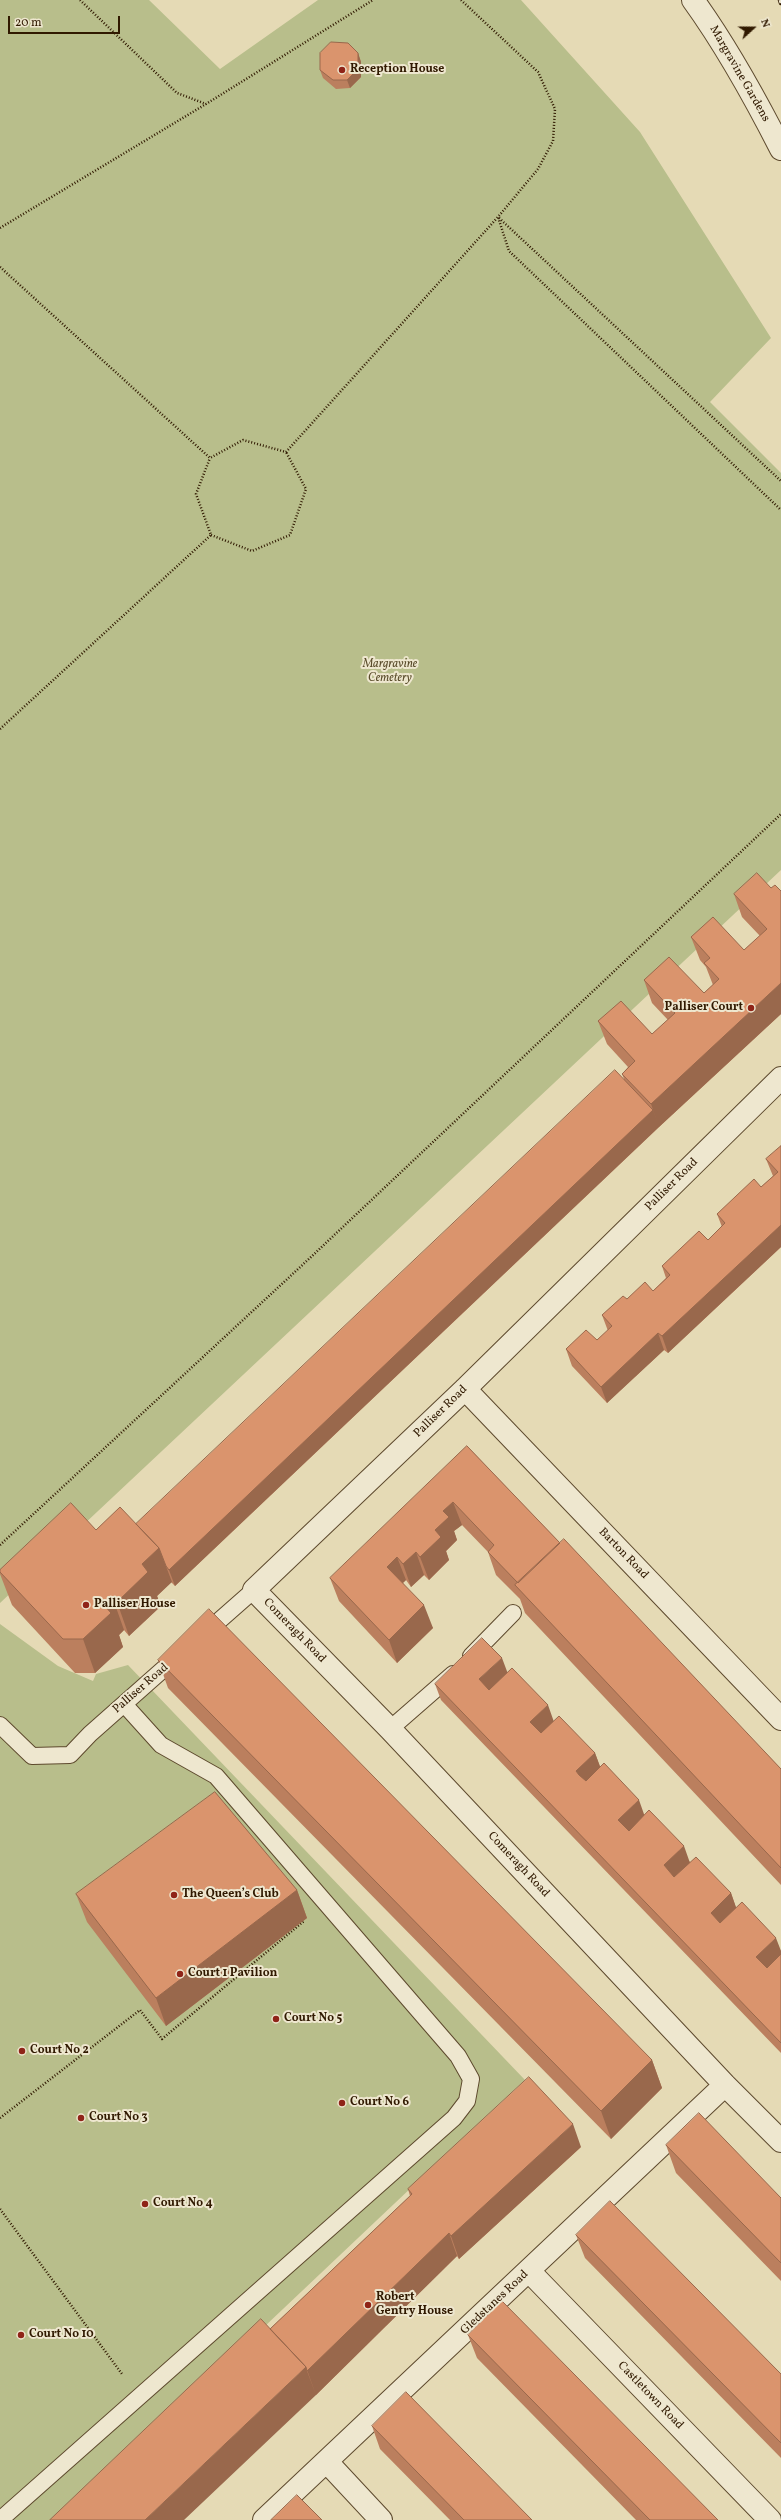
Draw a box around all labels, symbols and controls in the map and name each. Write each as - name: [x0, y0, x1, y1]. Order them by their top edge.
- scale bar: [10, 8, 122, 34]
- north arrow: [733, 8, 773, 48]
- text: 20 m: [15, 15, 42, 31]
- text: N: [756, 17, 773, 30]
- street label: Margravine Gardens: [706, 23, 772, 125]
- place label: Reception House: [350, 63, 444, 77]
- marker: Reception House: [337, 65, 347, 75]
- park label: Margravine Cemetery: [363, 658, 417, 686]
- place label: Palliser Court: [664, 1001, 743, 1015]
- marker: Palliser Court: [746, 1003, 756, 1013]
- street label: Palliser Road: [642, 1155, 702, 1215]
- street label: Palliser Road: [411, 1383, 471, 1441]
- street label: Barton Road: [595, 1525, 651, 1583]
- street label: Comeragh Road: [260, 1596, 328, 1666]
- place label: Palliser House: [94, 1598, 176, 1612]
- marker: Palliser House: [81, 1600, 91, 1610]
- street label: Palliser Road: [110, 1661, 172, 1717]
- street label: Comeragh Road: [484, 1829, 552, 1901]
- place label: The Queen’s Club: [182, 1888, 279, 1902]
- marker: The Queen’s Club: [169, 1890, 179, 1900]
- place label: Court 1 Pavilion: [188, 1967, 277, 1981]
- marker: Court 1 Pavilion: [175, 1969, 185, 1979]
- place label: Court No 5: [284, 2012, 342, 2026]
- marker: Court No 5: [271, 2014, 281, 2024]
- place label: Court No 2: [30, 2044, 89, 2058]
- marker: Court No 2: [17, 2046, 27, 2056]
- place label: Court No 6: [350, 2096, 409, 2110]
- marker: Court No 6: [337, 2098, 347, 2108]
- place label: Court No 3: [89, 2111, 148, 2125]
- marker: Court No 3: [76, 2113, 86, 2123]
- place label: Court No 4: [153, 2197, 213, 2211]
- marker: Court No 4: [140, 2199, 150, 2209]
- street label: Gledstanes Road: [458, 2268, 532, 2338]
- place label: Robert Gentry House: [376, 2291, 453, 2319]
- marker: Robert Gentry House: [363, 2300, 373, 2310]
- place label: Court No 10: [29, 2328, 94, 2342]
- marker: Court No 10: [16, 2330, 26, 2340]
- street label: Castletown Road: [614, 2359, 686, 2433]

